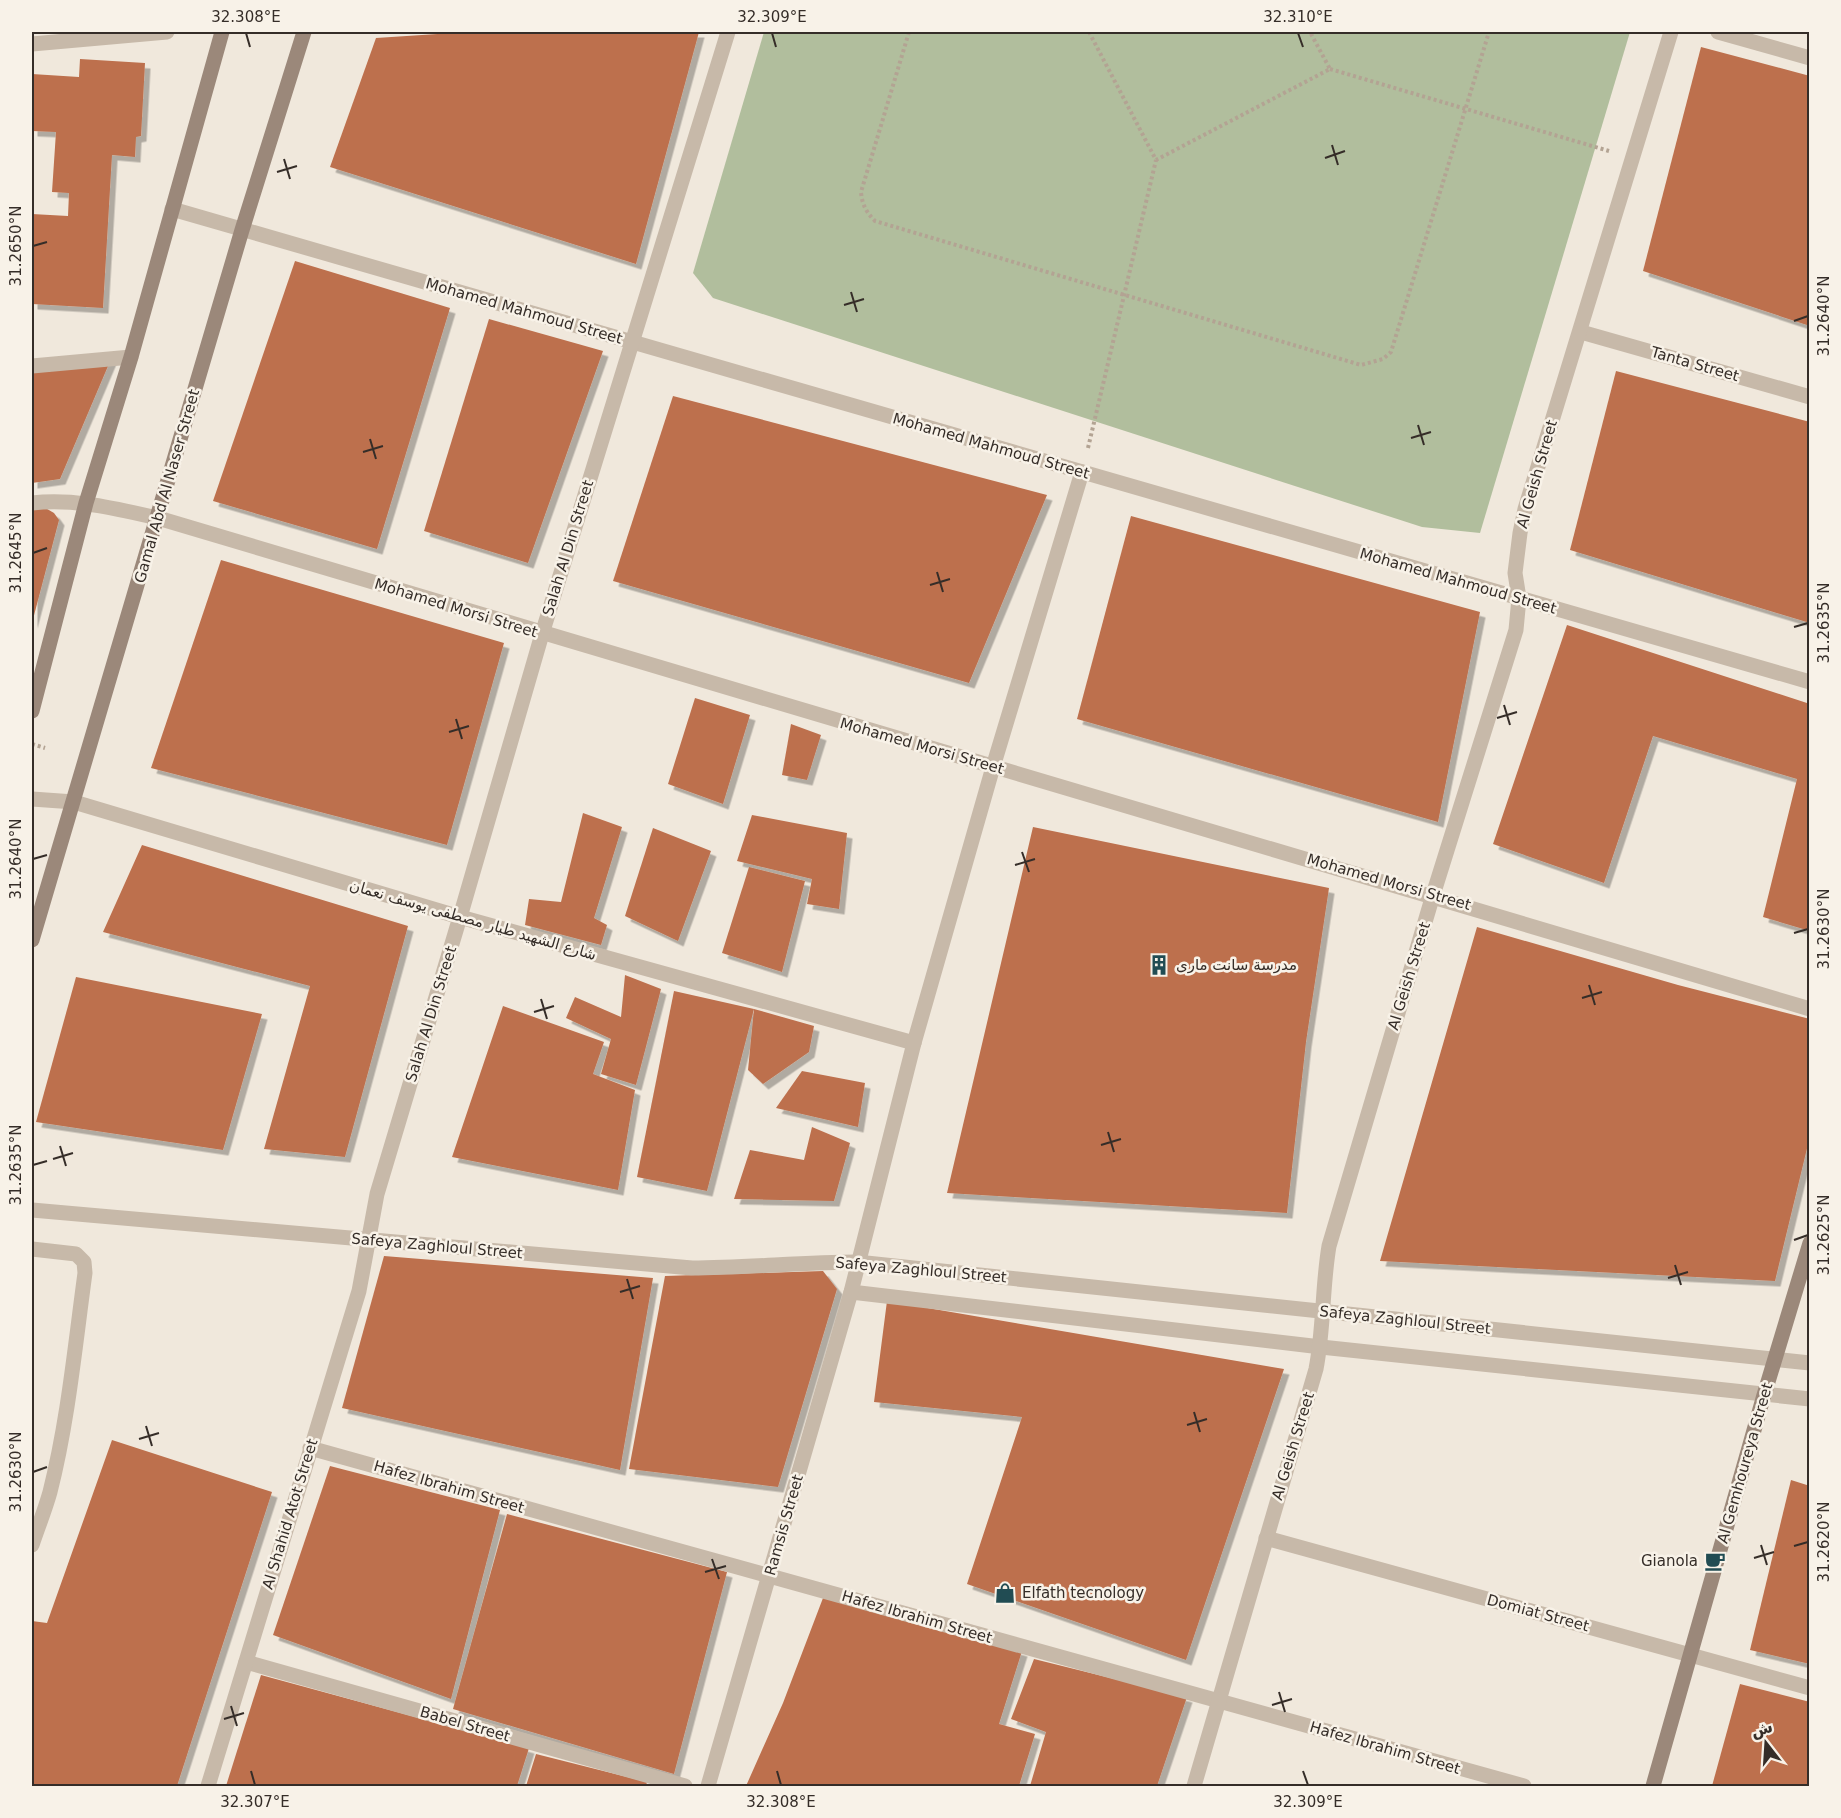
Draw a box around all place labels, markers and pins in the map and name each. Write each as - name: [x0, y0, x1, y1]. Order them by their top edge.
- building icon: مدرسة سانت مارى: [1147, 953, 1171, 977]
- place label: مدرسة سانت مارى: [1176, 956, 1297, 974]
- cafe icon: Gianola: [1703, 1549, 1727, 1573]
- place label: Gianola: [1641, 1552, 1698, 1570]
- shop icon: Elfath tecnology: [993, 1581, 1017, 1605]
- place label: Elfath tecnology: [1022, 1584, 1144, 1602]

